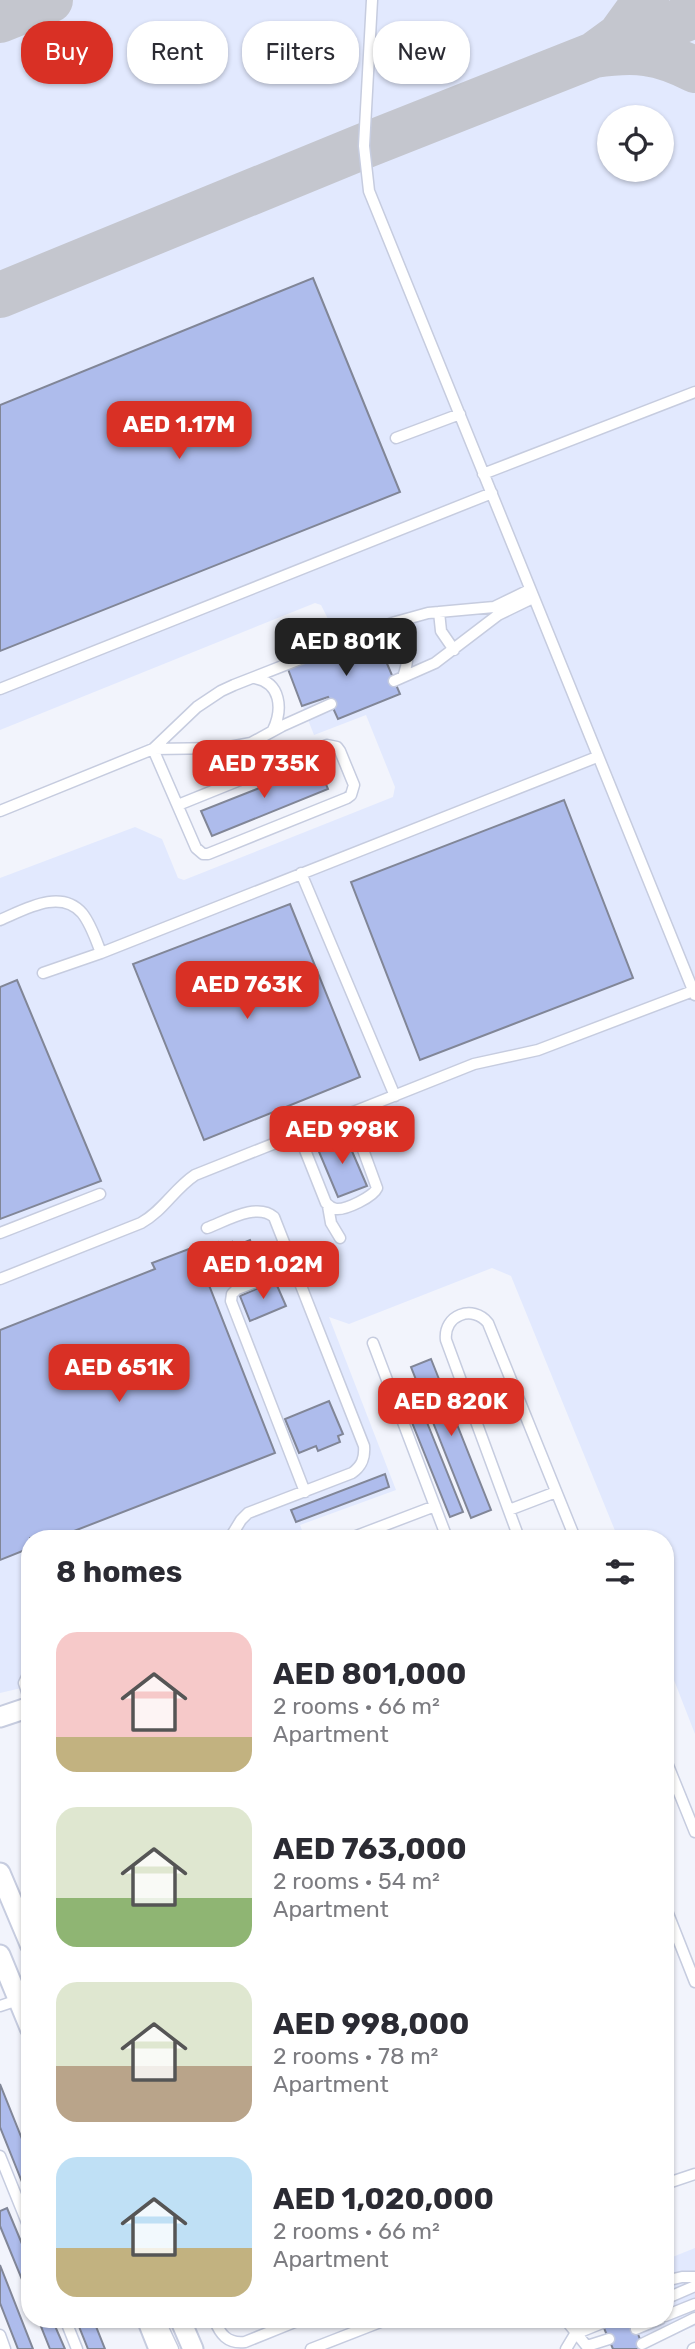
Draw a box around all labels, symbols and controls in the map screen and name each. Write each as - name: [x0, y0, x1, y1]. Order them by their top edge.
- chip: Buy: [21, 21, 113, 84]
- chip: Rent: [127, 21, 228, 84]
- chip: Filters: [242, 21, 359, 84]
- chip: New: [373, 21, 470, 84]
- map controls: [597, 105, 674, 182]
- button: locate: [597, 105, 674, 182]
- pin: AED 1.17M: [99, 402, 259, 461]
- text: AED 1.17M: [123, 410, 235, 438]
- pin: AED 801K: [274, 618, 418, 678]
- text: AED 801K: [291, 627, 401, 655]
- pin: AED 735K: [192, 740, 336, 800]
- text: AED 735K: [209, 749, 319, 777]
- pin: AED 763K: [175, 962, 319, 1021]
- text: AED 763K: [192, 970, 302, 998]
- pin: AED 998K: [270, 1106, 414, 1166]
- text: AED 998K: [286, 1115, 398, 1143]
- pin: AED 1.02M: [183, 1242, 343, 1301]
- text: AED 1.02M: [203, 1250, 323, 1278]
- pin: AED 651K: [47, 1344, 191, 1404]
- text: AED 651K: [65, 1353, 173, 1381]
- pin: AED 820K: [379, 1378, 523, 1438]
- text: AED 820K: [394, 1387, 508, 1415]
- icon: filters: [601, 1553, 639, 1591]
- text: 8 homes: [56, 1554, 182, 1590]
- text: AED 801,000: [273, 1656, 466, 1692]
- icon: home: [112, 1660, 196, 1744]
- text: 2 rooms · 66 m²: [273, 1692, 440, 1720]
- text: Apartment: [273, 1720, 389, 1748]
- text: AED 763,000: [273, 1831, 467, 1867]
- icon: home: [112, 1835, 196, 1919]
- text: 2 rooms · 54 m²: [273, 1867, 440, 1895]
- text: Apartment: [273, 1895, 389, 1923]
- text: AED 998,000: [273, 2006, 469, 2042]
- icon: home: [112, 2010, 196, 2094]
- text: 2 rooms · 78 m²: [273, 2042, 438, 2070]
- text: Apartment: [273, 2070, 389, 2098]
- text: AED 1,020,000: [273, 2181, 494, 2217]
- icon: home: [112, 2185, 196, 2269]
- text: 2 rooms · 66 m²: [273, 2217, 440, 2245]
- text: Apartment: [273, 2245, 389, 2273]

